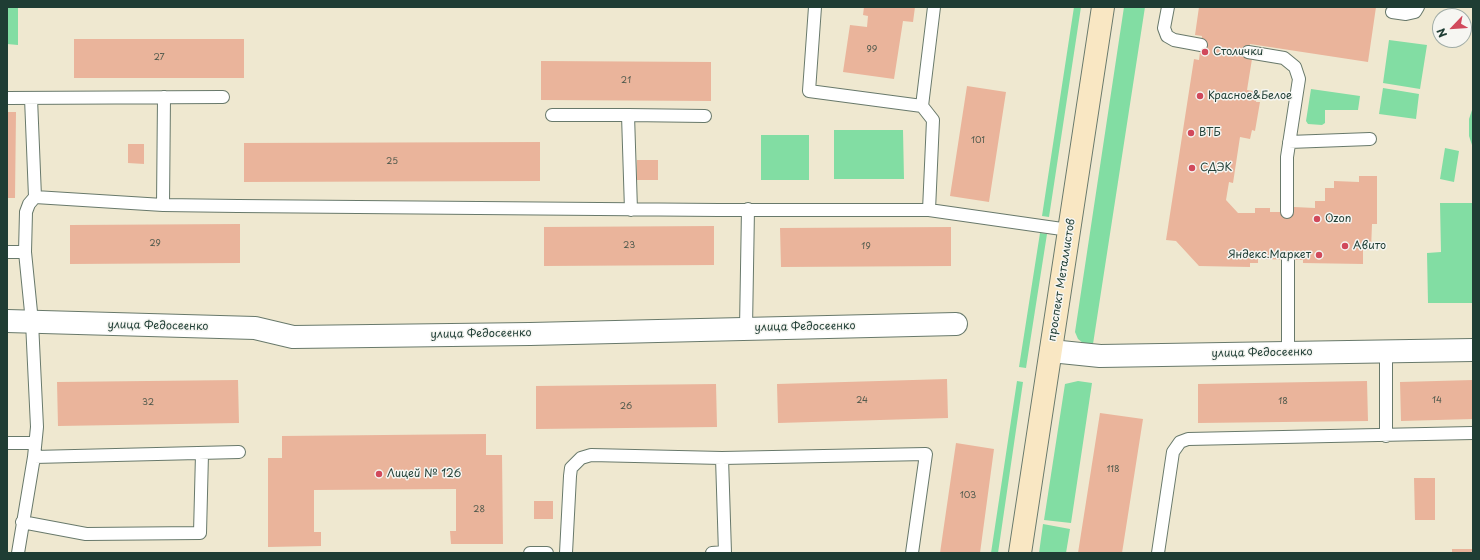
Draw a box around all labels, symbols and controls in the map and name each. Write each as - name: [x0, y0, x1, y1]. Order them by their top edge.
- north arrow: [1432, 8, 1472, 48]
- text: N: [1432, 25, 1451, 40]
- house number: 99: [867, 45, 877, 55]
- place label: Столички: [1213, 45, 1263, 59]
- marker: Столички: [1200, 47, 1210, 57]
- house number: 27: [153, 53, 165, 63]
- house number: 21: [621, 76, 631, 86]
- place label: Красное&Белое: [1208, 89, 1292, 103]
- marker: Красное&Белое: [1195, 91, 1205, 101]
- place label: ВТБ: [1199, 126, 1221, 140]
- marker: ВТБ: [1186, 128, 1196, 138]
- house number: 101: [971, 136, 985, 146]
- house number: 25: [386, 157, 398, 167]
- place label: СДЭК: [1200, 161, 1232, 175]
- marker: СДЭК: [1187, 163, 1197, 173]
- place label: Ozon: [1325, 212, 1351, 226]
- marker: Ozon: [1312, 214, 1322, 224]
- street label: проспект Металлистов: [1046, 218, 1078, 342]
- house number: 29: [149, 239, 161, 249]
- place label: Авито: [1353, 239, 1386, 253]
- house number: 23: [623, 241, 635, 251]
- marker: Авито: [1340, 241, 1350, 251]
- house number: 19: [861, 242, 871, 252]
- place label: Яндекс.Маркет: [1228, 248, 1311, 262]
- marker: Яндекс.Маркет: [1314, 250, 1324, 260]
- street label: улица Федосеенко: [107, 319, 209, 333]
- street label: улица Федосеенко: [754, 320, 856, 334]
- street label: улица Федосеенко: [430, 327, 532, 341]
- street label: улица Федосеенко: [1211, 346, 1313, 360]
- house number: 24: [856, 396, 868, 406]
- house number: 14: [1432, 396, 1442, 406]
- house number: 18: [1278, 397, 1288, 407]
- house number: 32: [142, 398, 154, 408]
- house number: 26: [620, 402, 632, 412]
- house number: 118: [1106, 465, 1120, 475]
- place label: Лицей № 126: [387, 467, 461, 481]
- marker: Лицей № 126: [374, 469, 384, 479]
- house number: 103: [960, 491, 976, 501]
- house number: 28: [473, 505, 485, 515]

